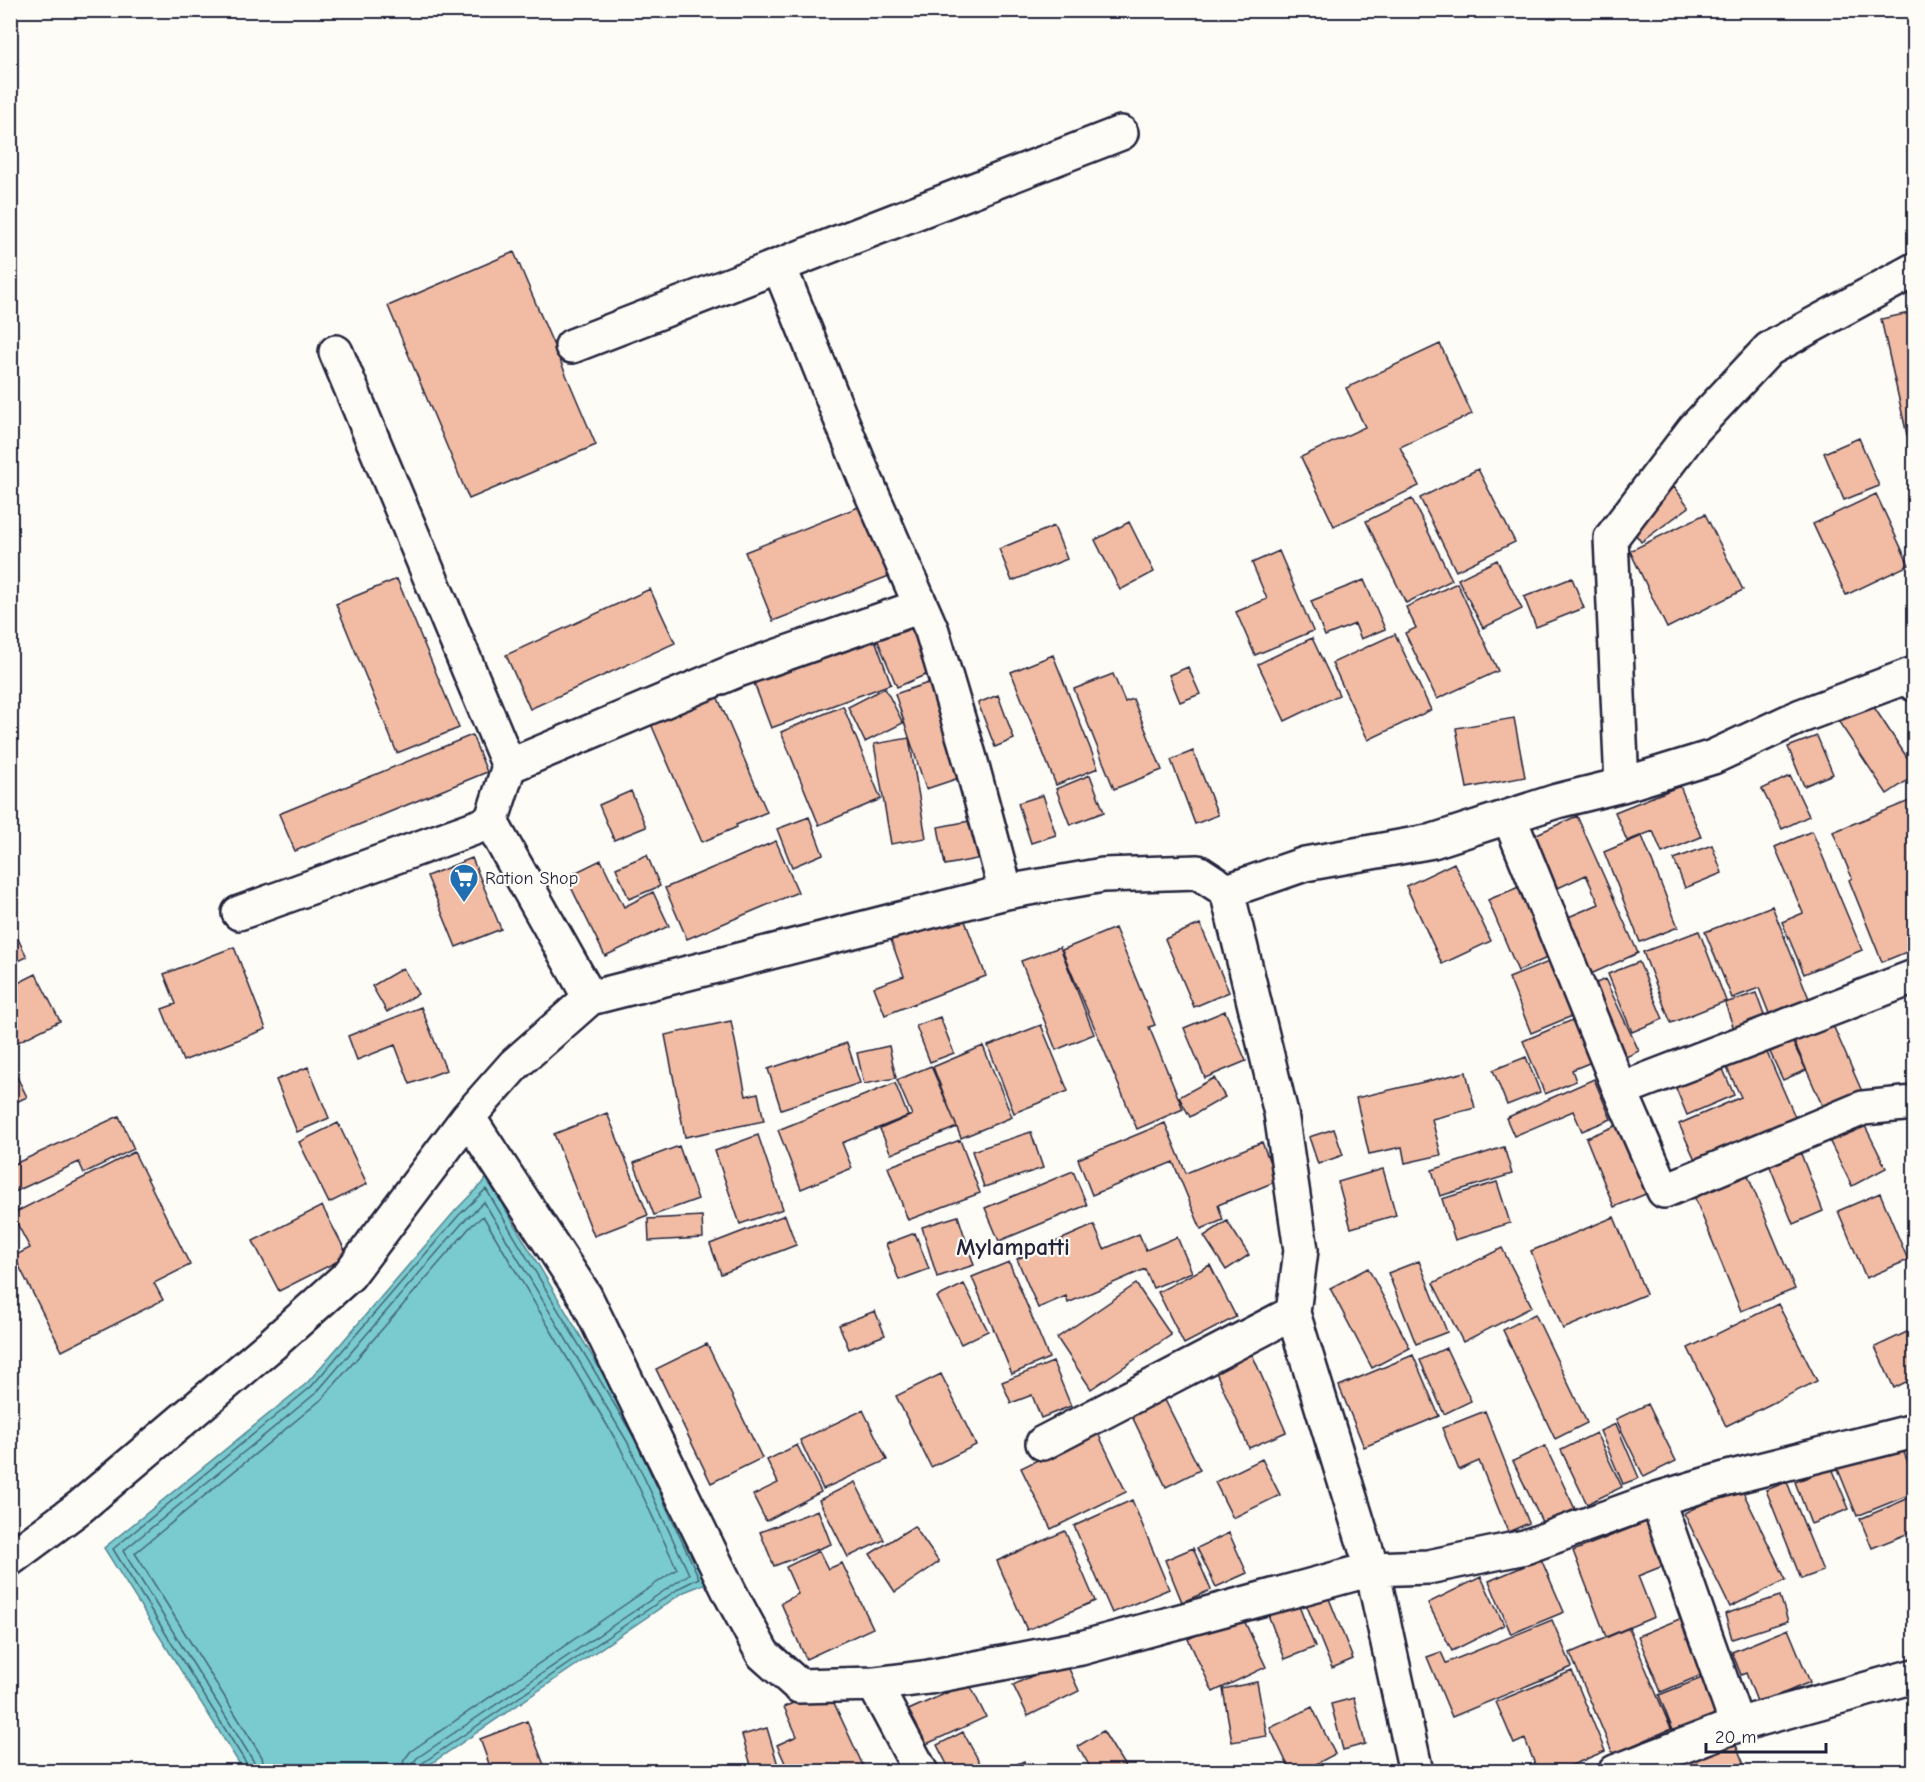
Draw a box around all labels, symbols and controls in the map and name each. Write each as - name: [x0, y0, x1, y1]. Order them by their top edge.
- supermarket icon: Ration Shop: [448, 862, 480, 904]
- place label: Ration Shop: [485, 868, 578, 889]
- district label: Mylampatti: [956, 1233, 1070, 1261]
- scale bar: [1706, 1716, 1826, 1754]
- text: 20 m: [1715, 1727, 1756, 1748]

